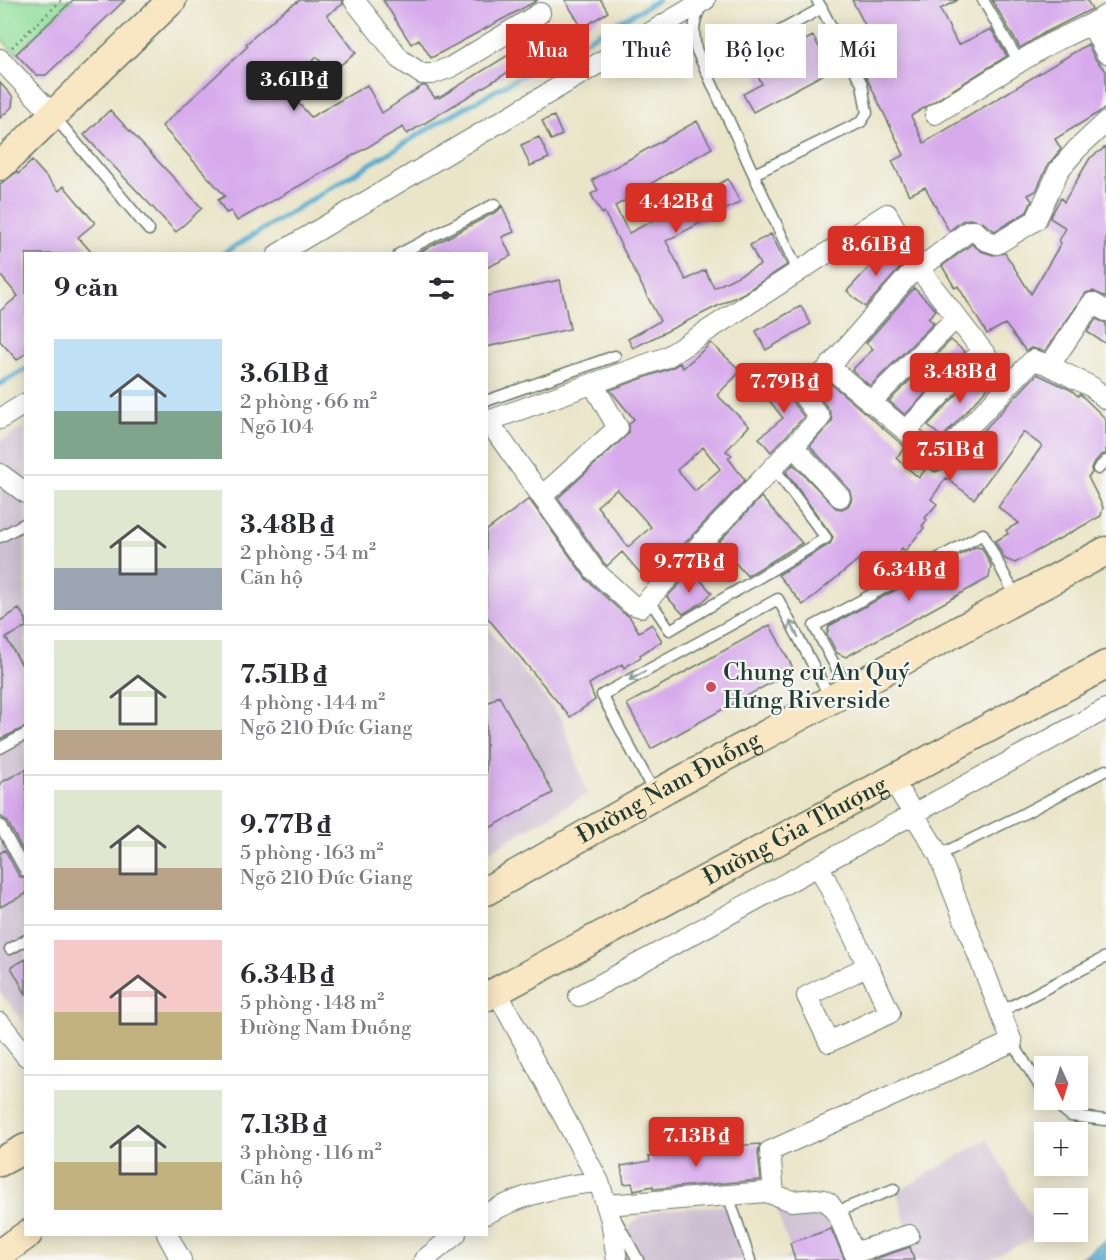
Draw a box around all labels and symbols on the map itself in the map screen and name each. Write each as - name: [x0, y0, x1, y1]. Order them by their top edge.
- pin: 3.61B ₫: [239, 61, 349, 112]
- pin: 4.42B ₫: [621, 183, 731, 234]
- pin: 8.61B ₫: [821, 226, 931, 277]
- pin: 3.48B ₫: [905, 353, 1015, 404]
- pin: 7.79B ₫: [729, 363, 839, 414]
- pin: 7.51B ₫: [895, 431, 1005, 482]
- pin: 9.77B ₫: [634, 543, 744, 594]
- pin: 6.34B ₫: [854, 551, 964, 602]
- one-way arrow: [788, 621, 799, 639]
- place label: Chung cư An Quý Hưng Riverside: [723, 658, 910, 716]
- one-way arrow: [629, 670, 646, 682]
- marker: Chung cư An Quý Hưng Riverside: [704, 680, 718, 694]
- street label: Đường Nam Đuống: [572, 725, 767, 851]
- street label: Đường Gia Thượng: [698, 769, 893, 893]
- north arrow: [1034, 1056, 1088, 1110]
- pin: 7.13B ₫: [641, 1117, 751, 1168]

